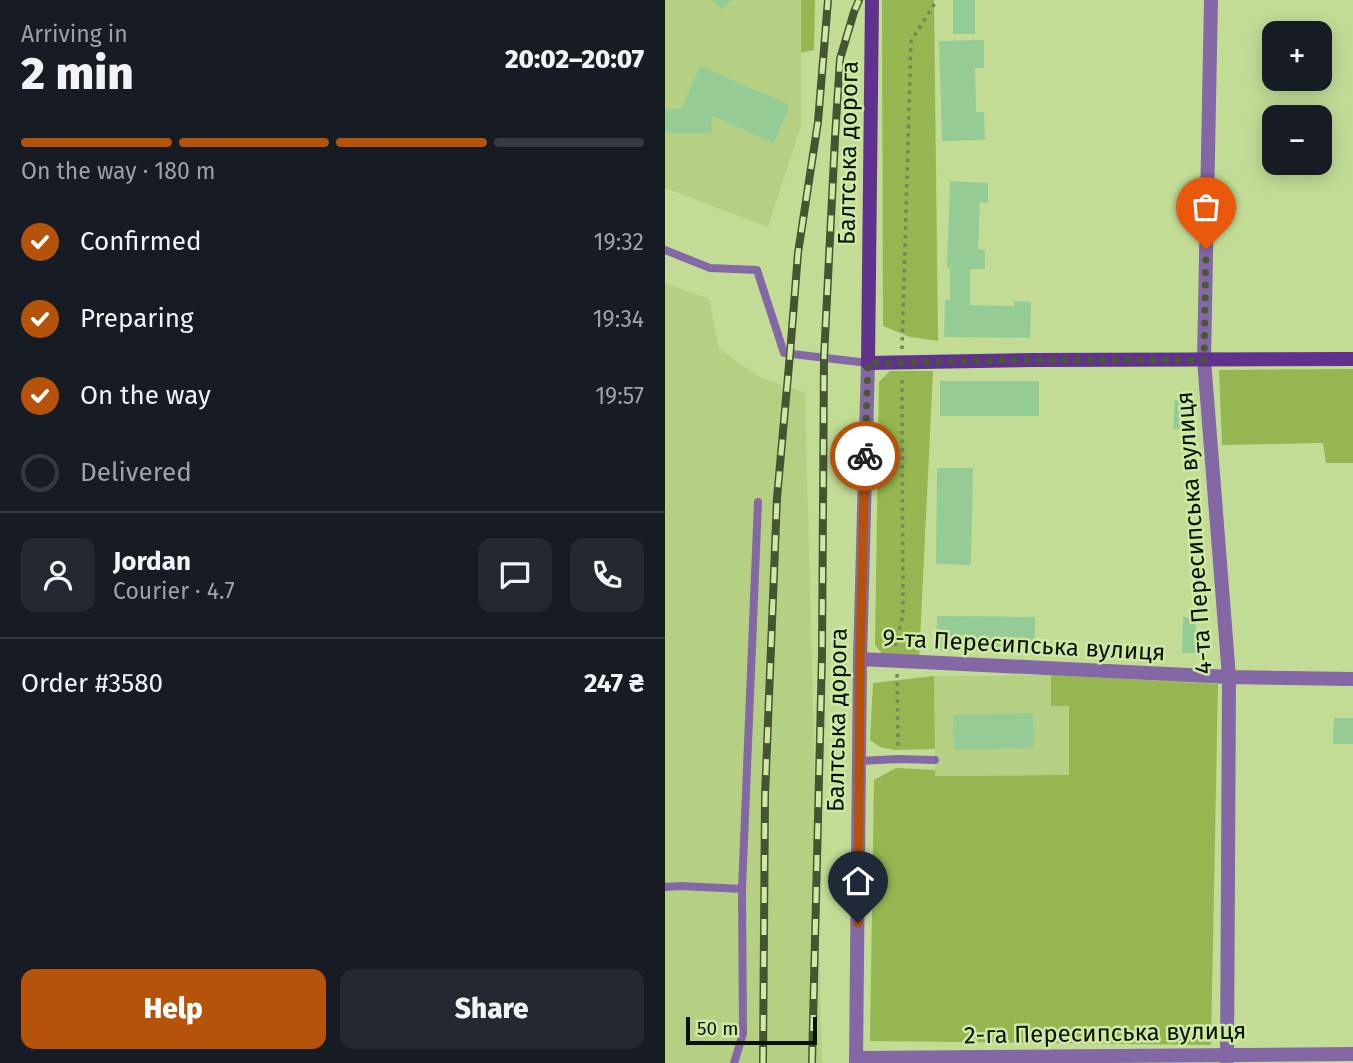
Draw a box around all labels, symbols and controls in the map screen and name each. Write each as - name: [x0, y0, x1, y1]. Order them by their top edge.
- text: Arriving in: [21, 20, 128, 48]
- map controls: [1262, 21, 1332, 175]
- button: +: [1262, 21, 1332, 91]
- text: 20:02–20:07: [505, 44, 644, 75]
- text: 2 min: [21, 46, 134, 101]
- street label: Балтська дорога: [832, 61, 864, 245]
- button: −: [1262, 105, 1332, 175]
- text: On the way · 180 m: [21, 157, 216, 185]
- pin: [1176, 177, 1236, 249]
- icon: bag: [1187, 188, 1225, 226]
- icon: check: [21, 223, 59, 261]
- text: Confirmed: [80, 226, 201, 257]
- text: 19:32: [594, 228, 644, 256]
- icon: check: [21, 300, 59, 338]
- text: Preparing: [80, 303, 193, 334]
- text: 19:34: [593, 305, 644, 333]
- icon: check: [21, 377, 59, 415]
- text: On the way: [80, 380, 211, 411]
- text: 19:57: [595, 382, 644, 410]
- street label: 4-та Пересипська вулиця: [1170, 391, 1218, 675]
- courier: [830, 421, 900, 491]
- icon: bike: [846, 437, 884, 475]
- text: Delivered: [80, 457, 192, 488]
- button: person: [21, 538, 95, 612]
- button: chat: [478, 538, 552, 612]
- button: phone: [570, 538, 644, 612]
- text: Jordan: [113, 546, 191, 577]
- text: Courier · 4.7: [113, 577, 235, 605]
- street label: 9-та Пересипська вулиця: [882, 624, 1166, 666]
- street label: Балтська дорога: [821, 628, 853, 812]
- text: Order #3580: [21, 668, 163, 699]
- text: 247 ₴: [584, 668, 644, 699]
- pin: [828, 851, 888, 923]
- icon: home: [839, 862, 877, 900]
- button: Help: [21, 969, 326, 1049]
- button: Share: [340, 969, 644, 1049]
- scale bar: [686, 1014, 817, 1046]
- text: 50 m: [697, 1017, 738, 1040]
- street label: 2-га Пересипська вулиця: [963, 1017, 1247, 1049]

